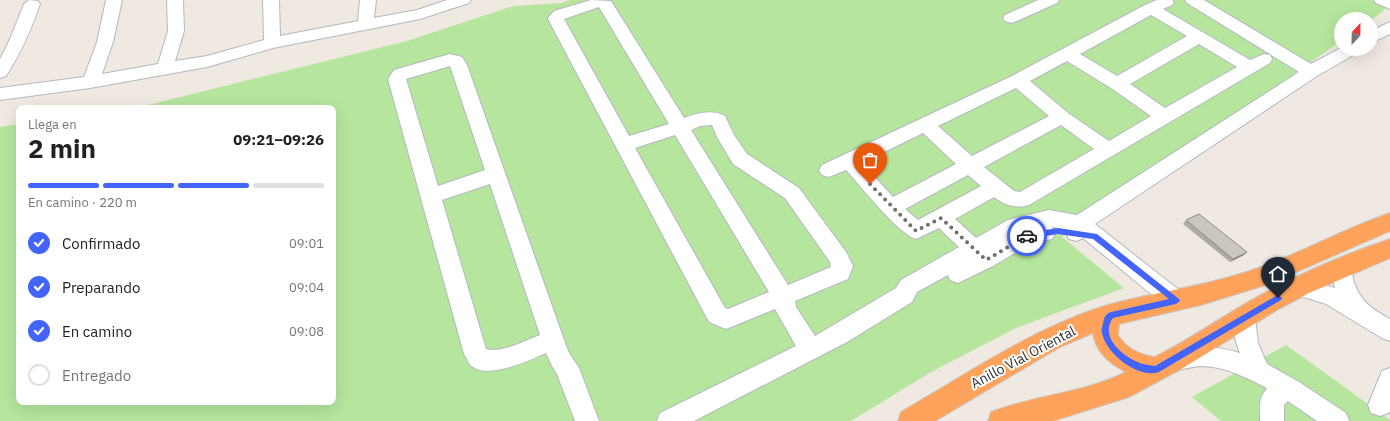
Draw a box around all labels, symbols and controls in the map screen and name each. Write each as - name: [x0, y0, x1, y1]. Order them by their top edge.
- north arrow: [1334, 12, 1378, 56]
- map controls: [1334, 12, 1378, 56]
- text: Llega en: [28, 116, 77, 133]
- text: 09:21–09:26: [233, 130, 324, 149]
- text: 2 min: [28, 131, 96, 165]
- pin: [853, 143, 887, 184]
- icon: bag: [859, 149, 881, 171]
- text: En camino · 220 m: [28, 194, 137, 211]
- courier: [1007, 216, 1047, 256]
- icon: car: [1016, 225, 1038, 247]
- icon: check: [28, 232, 50, 254]
- text: Confirmado: [62, 234, 140, 253]
- text: 09:01: [289, 235, 324, 252]
- pin: [1261, 257, 1295, 298]
- icon: home: [1267, 263, 1289, 285]
- icon: check: [28, 276, 50, 298]
- text: Preparando: [62, 278, 140, 297]
- text: 09:04: [289, 279, 324, 296]
- icon: check: [28, 320, 50, 342]
- text: En camino: [62, 322, 132, 341]
- street label: Anillo Vial Oriental: [968, 322, 1079, 392]
- text: 09:08: [289, 323, 324, 340]
- text: Entregado: [62, 366, 131, 385]

